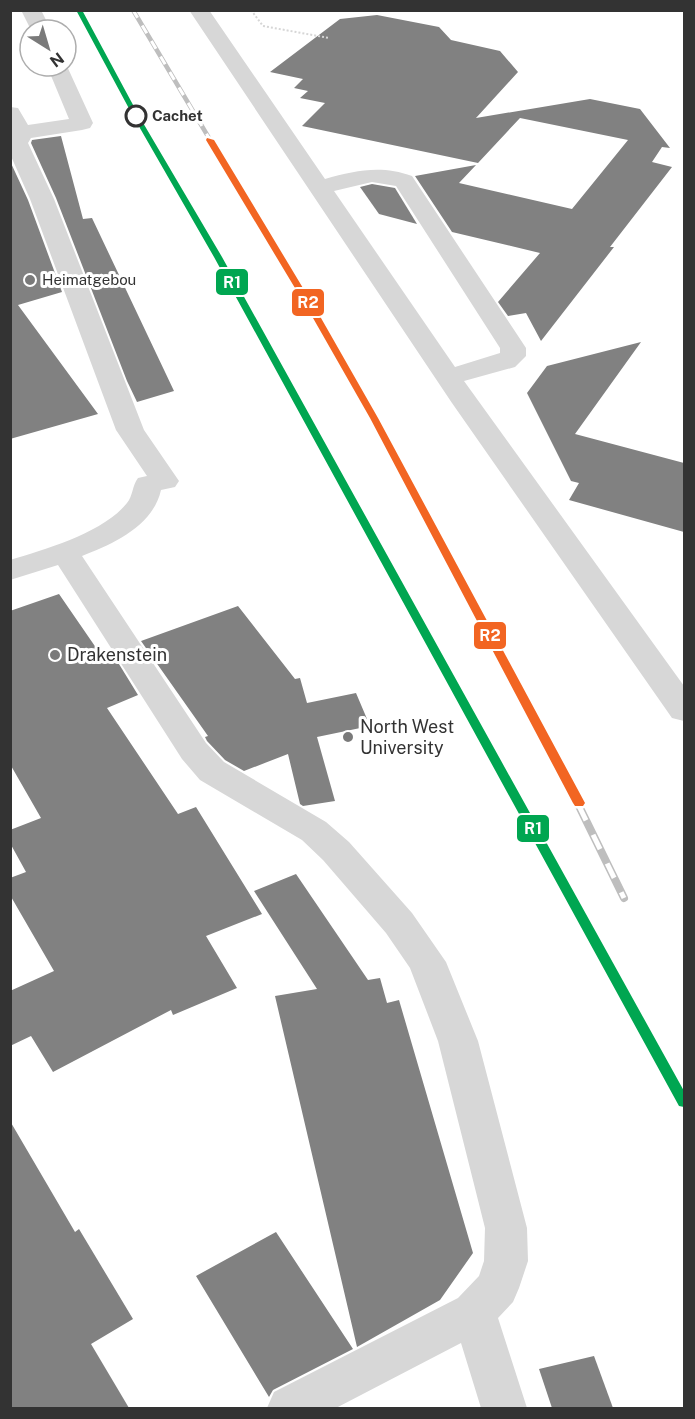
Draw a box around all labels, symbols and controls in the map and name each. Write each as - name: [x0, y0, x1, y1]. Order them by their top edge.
- north arrow: [18, 18, 78, 78]
- text: N: [46, 48, 67, 71]
- marker: Cachet: [125, 105, 147, 127]
- place label: Cachet: [152, 107, 203, 124]
- line badge: R1: [215, 268, 249, 296]
- place label: Heimatgebou: [42, 271, 136, 288]
- marker: Heimatgebou: [23, 273, 37, 287]
- text: R1: [223, 273, 241, 292]
- line badge: R2: [291, 288, 325, 317]
- text: R2: [297, 293, 319, 312]
- line badge: R2: [473, 621, 507, 650]
- text: R2: [479, 626, 501, 645]
- place label: Drakenstein: [67, 644, 167, 665]
- marker: Drakenstein: [48, 648, 62, 662]
- place label: North West University: [360, 716, 454, 758]
- marker: North West University: [341, 730, 355, 744]
- line badge: R1: [516, 814, 550, 843]
- text: R1: [524, 819, 542, 838]

